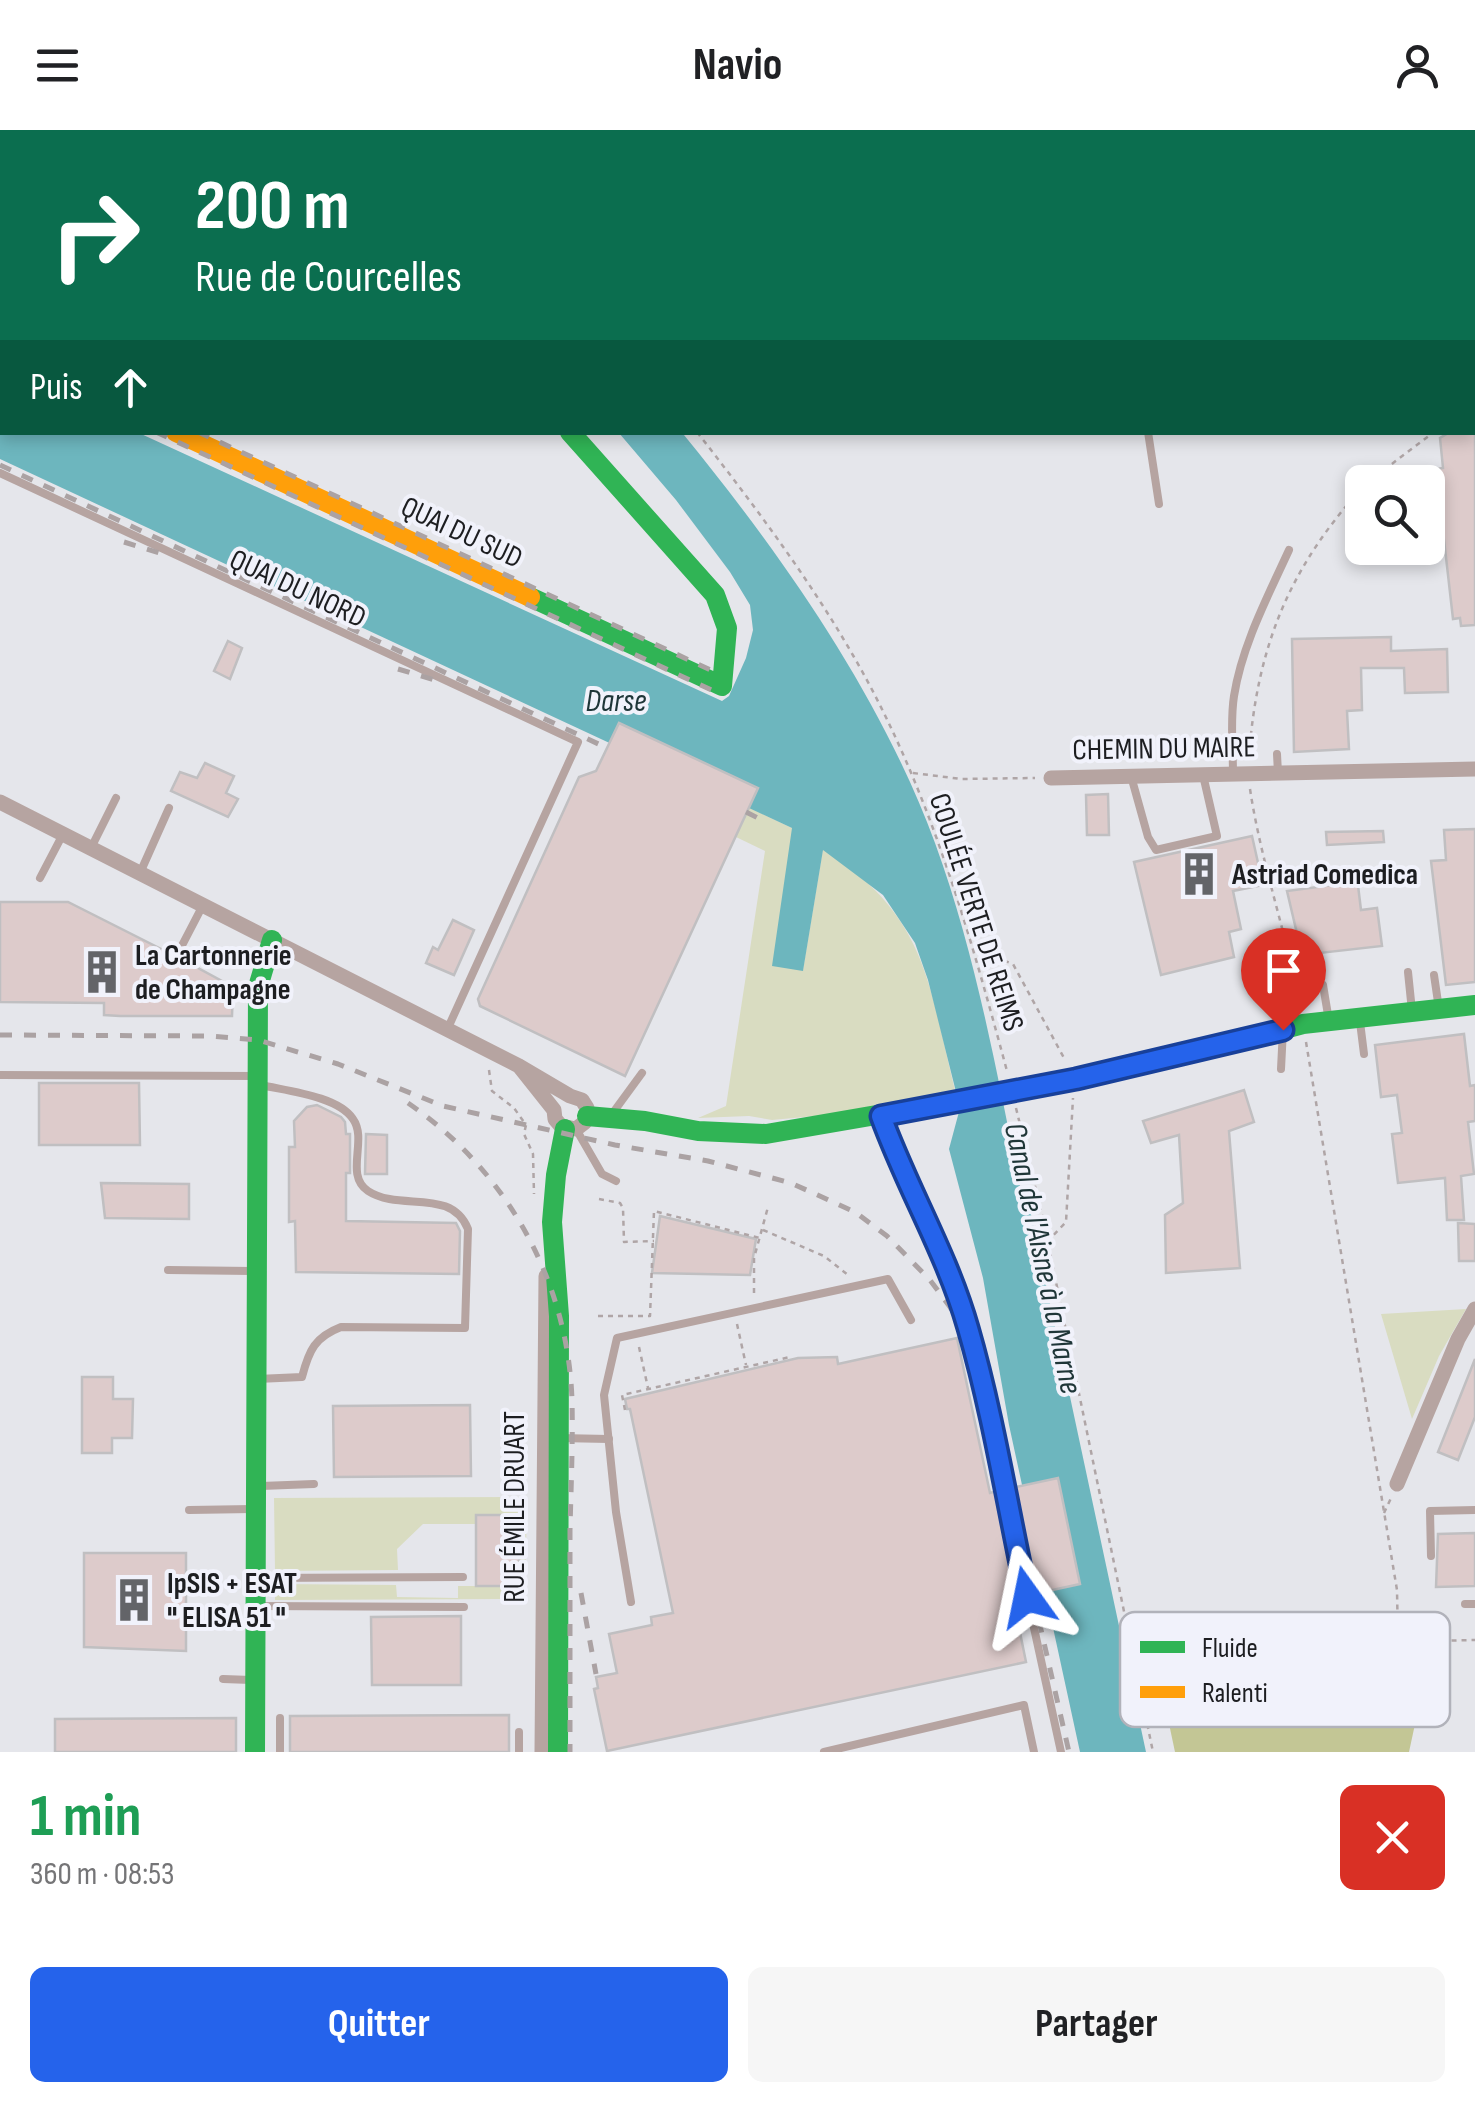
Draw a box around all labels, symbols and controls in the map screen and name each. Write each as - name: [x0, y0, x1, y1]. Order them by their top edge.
- icon: menu: [30, 38, 85, 93]
- text: Navio: [693, 38, 782, 93]
- icon: person: [1390, 38, 1445, 93]
- text: 200 m: [195, 165, 350, 249]
- icon: right: [30, 170, 160, 300]
- text: Rue de Courcelles: [195, 250, 462, 305]
- icon: ahead: [103, 360, 158, 415]
- text: Puis: [30, 365, 83, 410]
- map controls: [1345, 465, 1445, 565]
- button: search: [1345, 465, 1445, 565]
- street label: QUAI DU SUD: [395, 489, 528, 577]
- street label: QUAI DU NORD: [224, 542, 371, 636]
- water label: Darse: [586, 682, 646, 721]
- street label: CHEMIN DU MAIRE: [1072, 729, 1256, 769]
- street label: COULÉE VERTE DE REIMS: [921, 789, 1031, 1036]
- building icon: Astriad Comedica: [1175, 850, 1223, 898]
- place label: Astriad Comedica: [1231, 857, 1418, 893]
- pin: [1241, 928, 1326, 1031]
- place label: La Cartonnerie de Champagne: [135, 938, 292, 1008]
- icon: arrive: [1256, 943, 1311, 998]
- building icon: La Cartonnerie de Champagne: [78, 948, 126, 996]
- water label: Canal de l'Aisne à la Marne: [995, 1119, 1090, 1397]
- street label: RUE ÉMILE DRUART: [497, 1411, 533, 1603]
- position arrow: [975, 1545, 1079, 1649]
- place label: IpSIS + ESAT " ELISA 51 ": [167, 1566, 297, 1636]
- building icon: IpSIS + ESAT " ELISA 51 ": [110, 1576, 158, 1624]
- legend: [1120, 1612, 1450, 1727]
- text: Fluide: [1202, 1632, 1258, 1665]
- text: Ralenti: [1202, 1677, 1268, 1710]
- text: 1 min: [30, 1781, 142, 1853]
- button: close: [1340, 1785, 1445, 1890]
- text: 360 m · 08:53: [30, 1855, 174, 1894]
- button: Quitter: [30, 1967, 728, 2082]
- button: Partager: [748, 1967, 1445, 2082]

